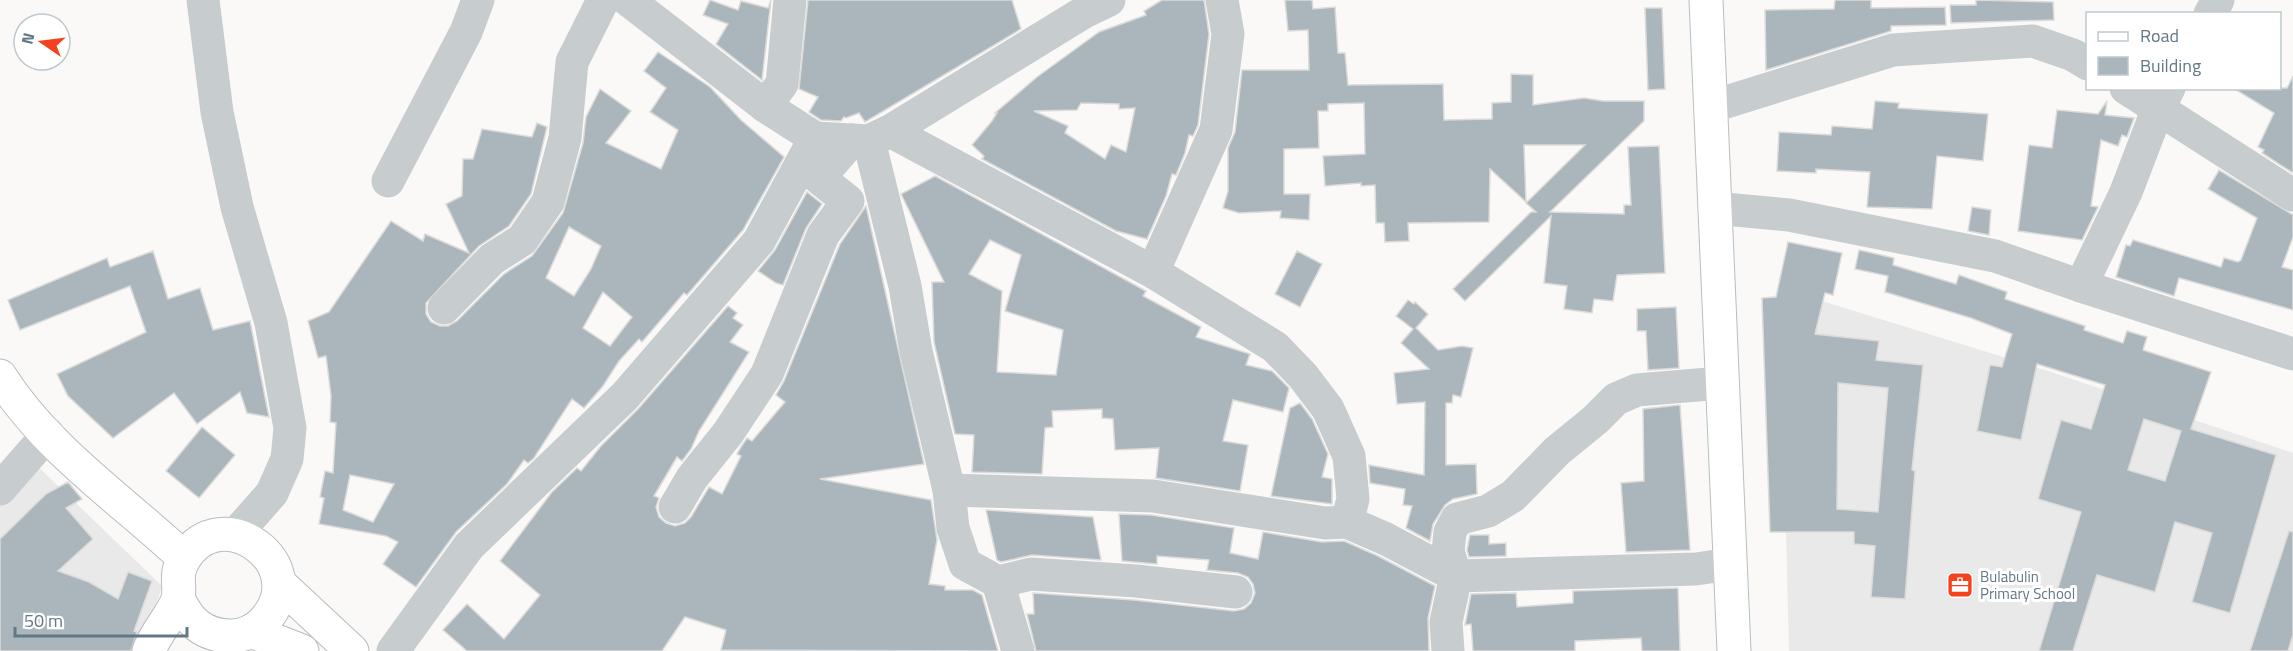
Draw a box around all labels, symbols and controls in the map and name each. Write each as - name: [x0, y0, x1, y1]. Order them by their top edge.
- north arrow: [12, 12, 72, 72]
- legend: [2086, 12, 2281, 90]
- text: Road: [2140, 22, 2179, 49]
- text: N: [14, 30, 40, 47]
- text: Building: [2140, 52, 2201, 79]
- place label: Bulabulin Primary School: [1980, 565, 2075, 605]
- office icon: Bulabulin Primary School: [1945, 570, 1975, 600]
- scale bar: [15, 600, 188, 638]
- text: 50 m: [24, 607, 63, 634]

